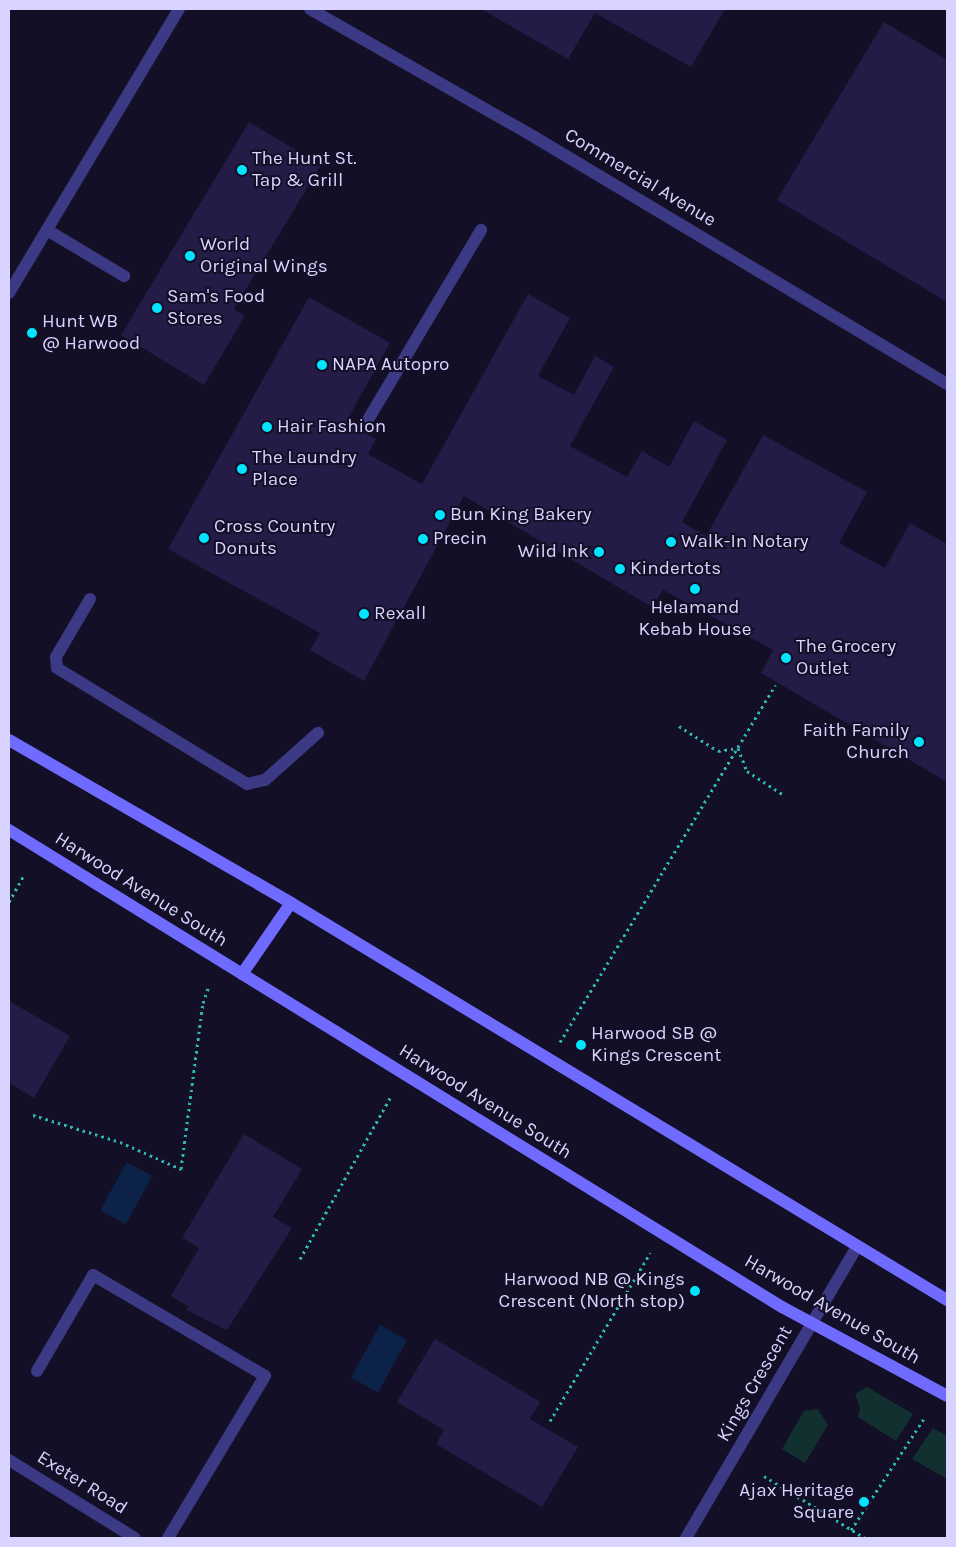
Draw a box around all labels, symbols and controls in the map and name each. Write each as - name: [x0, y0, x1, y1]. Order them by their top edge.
- street label: Commercial Avenue: [560, 124, 720, 232]
- place label: The Hunt St. Tap & Grill: [252, 148, 357, 192]
- marker: The Hunt St. Tap & Grill: [236, 164, 248, 176]
- place label: World Original Wings: [200, 234, 328, 278]
- marker: World Original Wings: [184, 250, 196, 262]
- place label: Sam's Food Stores: [167, 286, 265, 330]
- marker: Sam's Food Stores: [151, 302, 163, 314]
- place label: Hunt WB @ Harwood: [42, 311, 140, 355]
- marker: Hunt WB @ Harwood: [26, 327, 38, 339]
- place label: NAPA Autopro: [332, 354, 449, 376]
- marker: NAPA Autopro: [316, 359, 328, 371]
- place label: Hair Fashion: [277, 416, 386, 438]
- marker: Hair Fashion: [261, 421, 273, 433]
- place label: The Laundry Place: [252, 447, 357, 491]
- marker: The Laundry Place: [236, 463, 248, 475]
- place label: Bun King Bakery: [450, 504, 592, 526]
- marker: Bun King Bakery: [434, 509, 446, 521]
- place label: Cross Country Donuts: [214, 516, 335, 560]
- place label: Precin: [433, 528, 487, 550]
- place label: Walk-In Notary: [681, 531, 808, 553]
- marker: Cross Country Donuts: [198, 532, 210, 544]
- marker: Precin: [417, 533, 429, 545]
- marker: Walk-In Notary: [665, 536, 677, 548]
- place label: Wild Ink: [518, 541, 589, 563]
- marker: Wild Ink: [593, 546, 605, 558]
- place label: Kindertots: [630, 558, 721, 580]
- marker: Kindertots: [614, 563, 626, 575]
- marker: Helamand Kebab House: [689, 583, 701, 595]
- place label: Helamand Kebab House: [638, 597, 752, 641]
- place label: Rexall: [374, 603, 426, 625]
- marker: Rexall: [358, 608, 370, 620]
- place label: The Grocery Outlet: [796, 636, 896, 680]
- marker: The Grocery Outlet: [780, 652, 792, 664]
- place label: Faith Family Church: [803, 720, 909, 764]
- marker: Faith Family Church: [913, 736, 925, 748]
- street label: Harwood Avenue South: [50, 828, 232, 952]
- place label: Harwood SB @ Kings Crescent: [591, 1023, 721, 1067]
- marker: Harwood SB @ Kings Crescent: [575, 1039, 587, 1051]
- street label: Harwood Avenue South: [394, 1040, 576, 1164]
- street label: Harwood Avenue South: [740, 1250, 924, 1370]
- place label: Harwood NB @ Kings Crescent (North stop): [499, 1269, 685, 1313]
- marker: Harwood NB @ Kings Crescent (North stop): [689, 1285, 701, 1297]
- street label: Kings Crescent: [713, 1322, 797, 1446]
- street label: Exeter Road: [33, 1446, 131, 1520]
- place label: Ajax Heritage Square: [739, 1480, 854, 1524]
- marker: Ajax Heritage Square: [858, 1496, 870, 1508]

